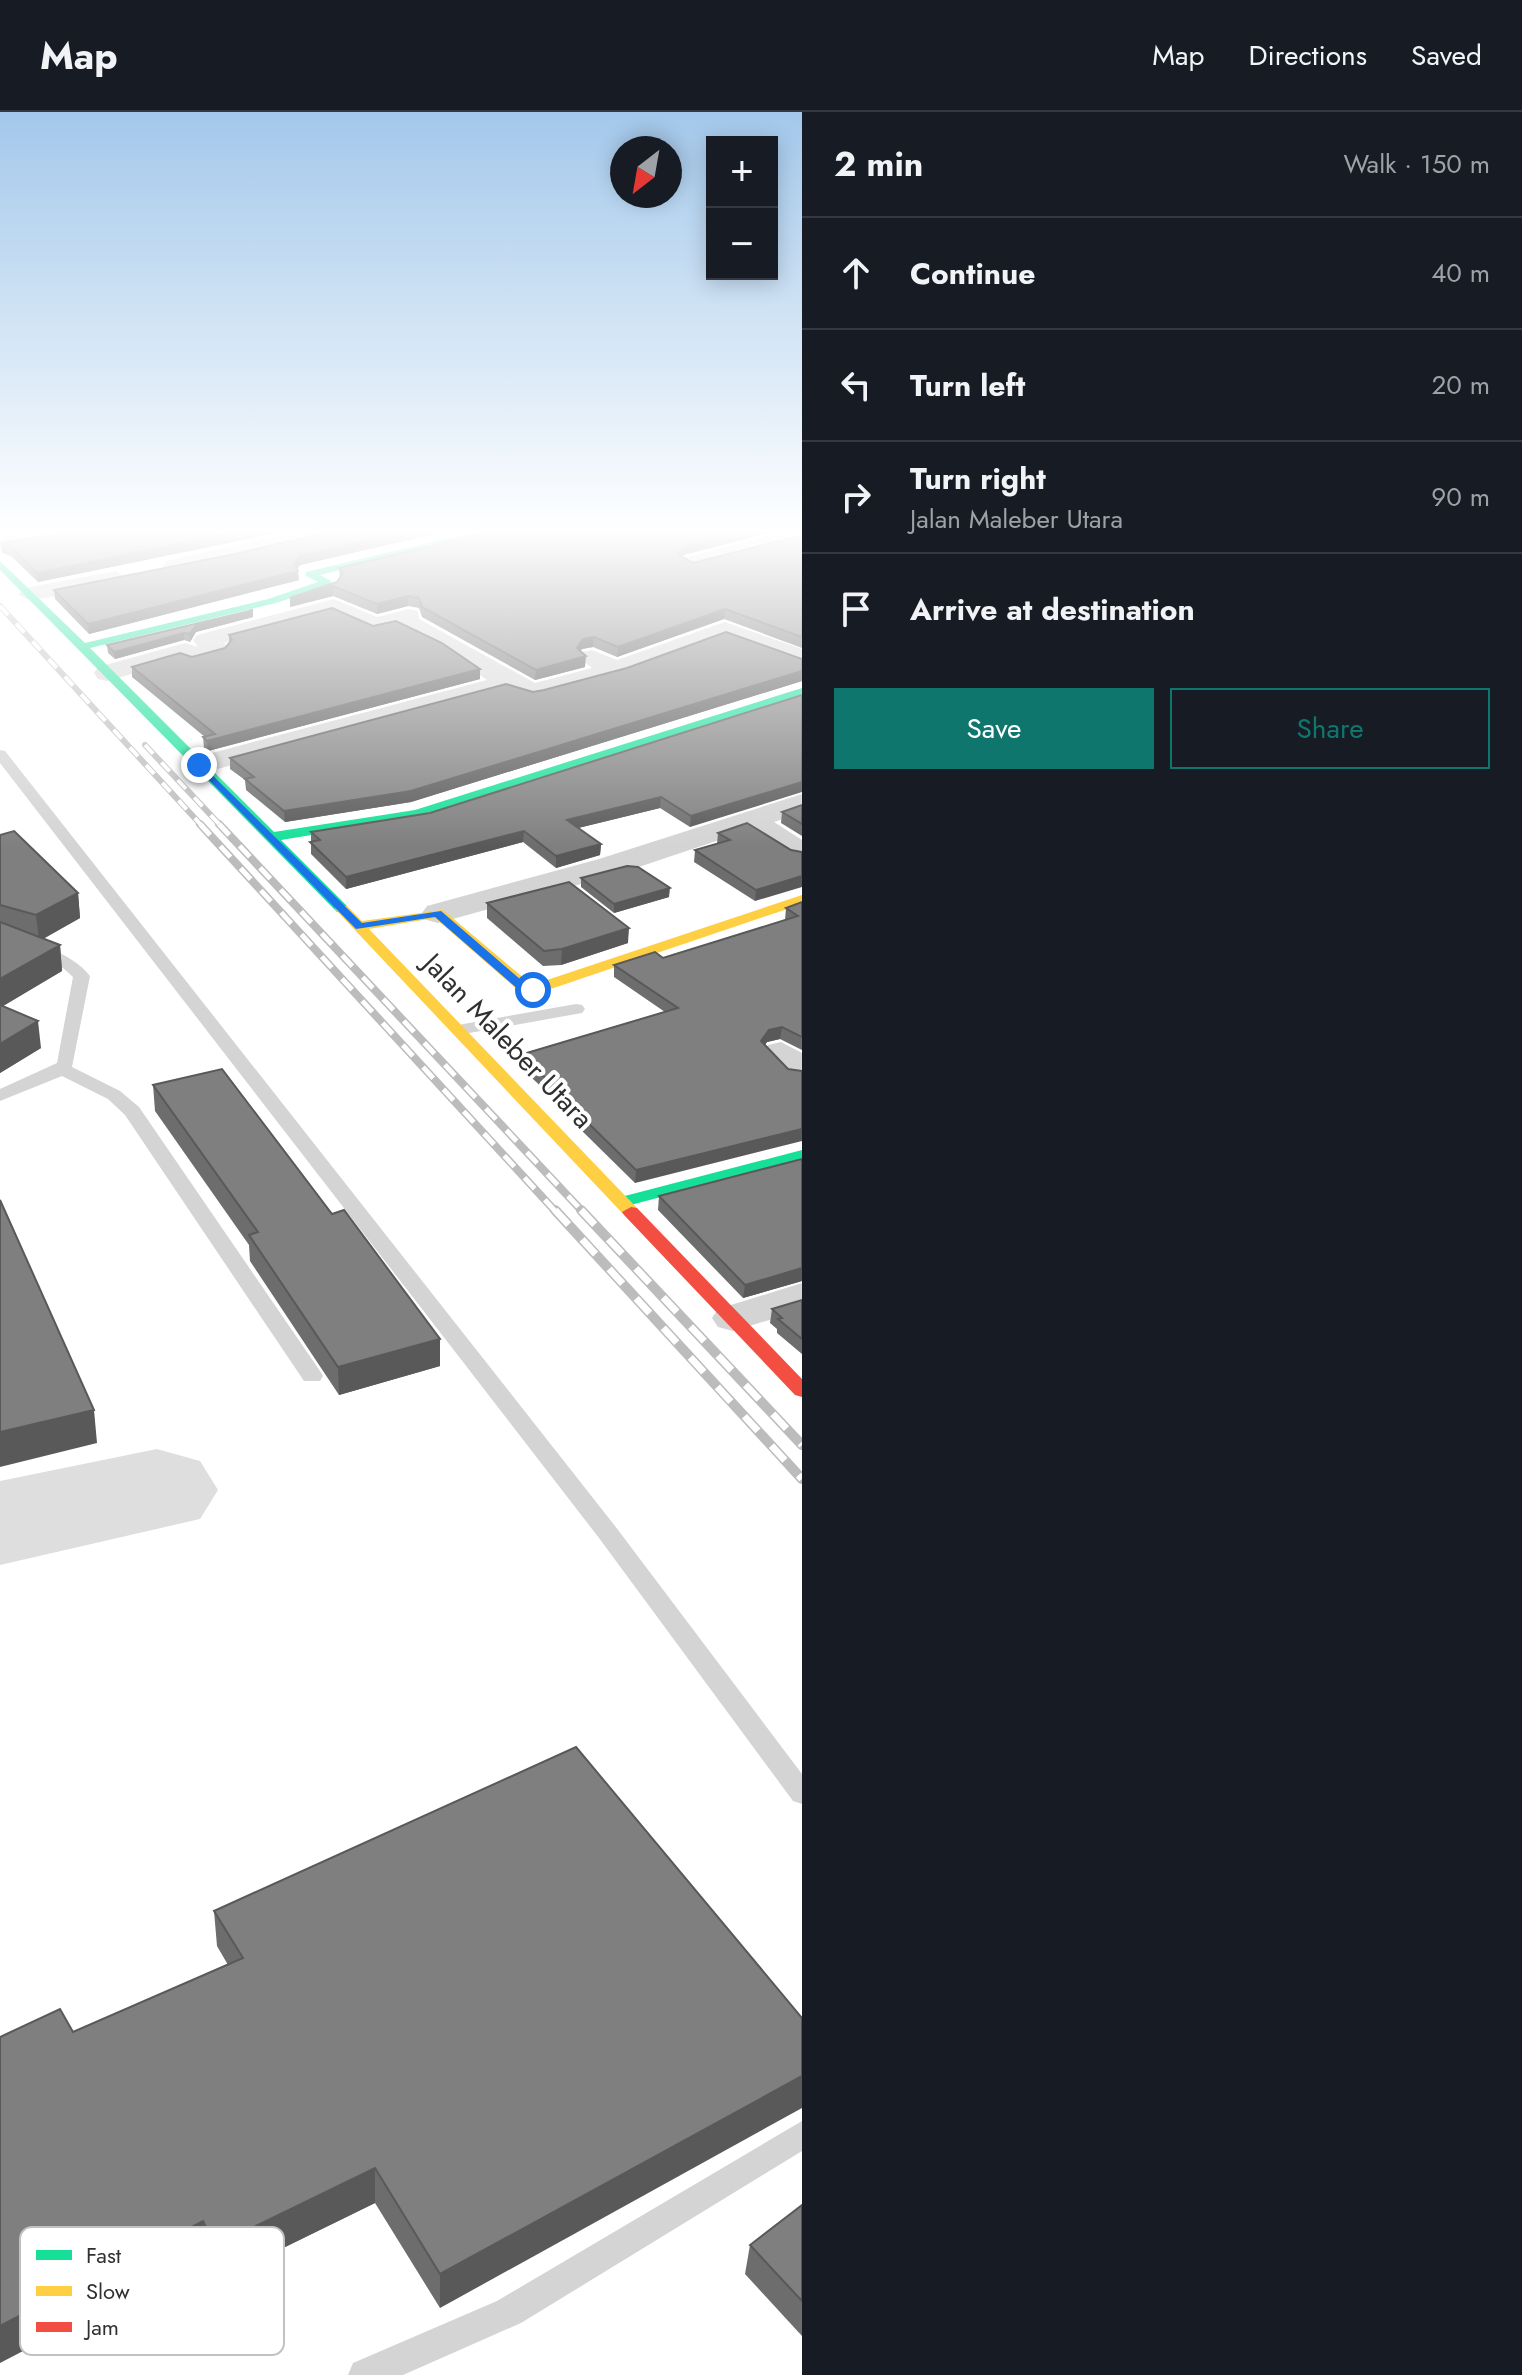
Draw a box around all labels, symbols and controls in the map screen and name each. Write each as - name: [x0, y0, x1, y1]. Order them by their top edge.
- text: Map: [40, 28, 118, 83]
- text: Map: [1152, 35, 1204, 76]
- text: Directions: [1248, 35, 1367, 76]
- text: Saved: [1411, 35, 1482, 76]
- north arrow: [610, 136, 682, 208]
- map controls: [706, 136, 778, 280]
- button: +: [706, 136, 778, 208]
- text: 2 min: [834, 140, 923, 189]
- text: Walk · 150 m: [1343, 145, 1490, 183]
- button: −: [706, 208, 778, 280]
- icon: ahead: [834, 251, 878, 295]
- text: Continue: [910, 252, 1036, 295]
- text: 40 m: [1431, 254, 1490, 292]
- icon: left: [834, 363, 878, 407]
- text: Turn left: [910, 364, 1025, 407]
- text: 20 m: [1432, 366, 1490, 404]
- text: Turn right: [910, 457, 1046, 500]
- icon: right: [834, 475, 878, 519]
- text: 90 m: [1431, 478, 1490, 516]
- text: Jalan Maleber Utara: [910, 500, 1123, 538]
- icon: arrive: [834, 587, 878, 631]
- text: Arrive at destination: [910, 588, 1195, 631]
- button: Save: [834, 688, 1154, 769]
- button: Share: [1170, 688, 1490, 769]
- route end: [181, 747, 217, 783]
- street label: Jalan Maleber Utara: [411, 941, 602, 1138]
- route start: [515, 972, 551, 1008]
- legend: [20, 2227, 284, 2355]
- text: Fast: [86, 2239, 122, 2271]
- text: Slow: [86, 2275, 130, 2307]
- text: Jam: [83, 2311, 119, 2343]

